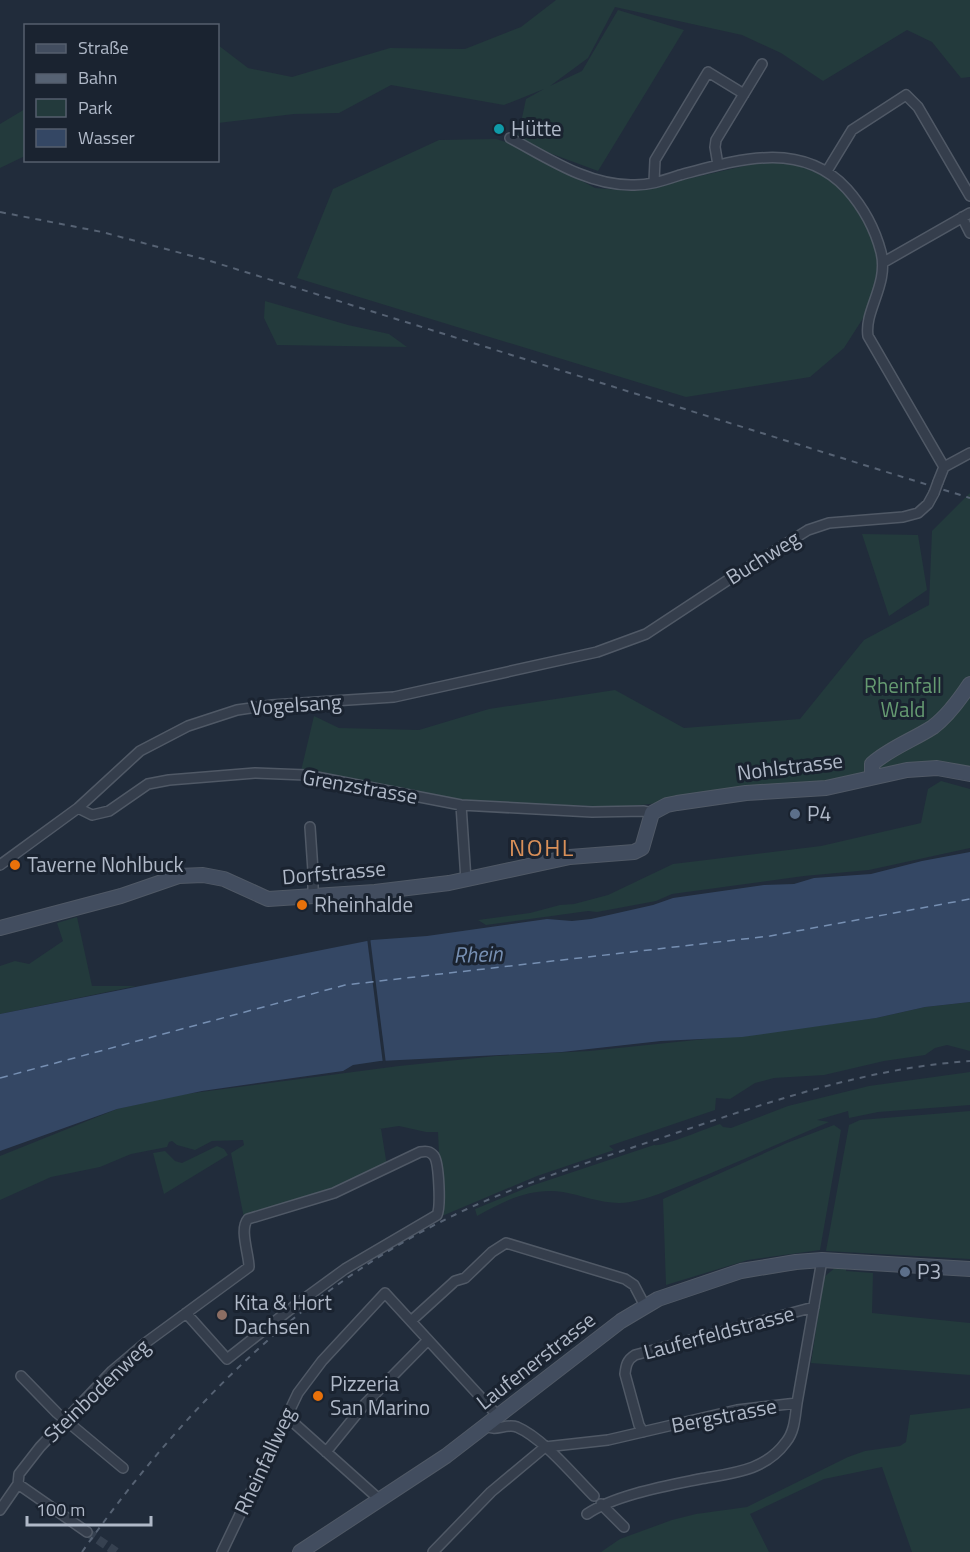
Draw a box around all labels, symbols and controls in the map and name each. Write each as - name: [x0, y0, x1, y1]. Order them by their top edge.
- legend: [24, 24, 219, 162]
- text: Straße: [78, 34, 129, 61]
- text: Bahn: [78, 64, 117, 91]
- text: Park: [78, 94, 113, 121]
- place label: Hütte: [511, 112, 562, 144]
- marker: Hütte: [492, 122, 506, 136]
- text: Wasser: [78, 124, 135, 151]
- street label: Buchweg: [719, 522, 806, 592]
- park label: Rheinfall Wald: [864, 669, 942, 725]
- street label: Vogelsang: [249, 685, 343, 723]
- street label: Nohlstrasse: [735, 744, 845, 788]
- street label: Grenzstrasse: [300, 760, 420, 812]
- place label: P4: [807, 797, 831, 829]
- marker: P4: [788, 807, 802, 821]
- district label: NOHL: [509, 829, 575, 865]
- place label: Taverne Nohlbuck: [27, 848, 184, 880]
- street label: Dorfstrasse: [281, 852, 387, 892]
- marker: Taverne Nohlbuck: [8, 858, 22, 872]
- place label: Rheinhalde: [314, 888, 413, 920]
- marker: Rheinhalde: [295, 898, 309, 912]
- water label: Rhein: [453, 936, 504, 972]
- place label: P3: [917, 1255, 941, 1287]
- marker: P3: [898, 1265, 912, 1279]
- place label: Kita & Hort Dachsen: [234, 1286, 333, 1342]
- street label: Lauferfeldstrasse: [640, 1297, 798, 1368]
- street label: Laufenerstrasse: [469, 1303, 602, 1417]
- marker: Kita & Hort Dachsen: [215, 1308, 229, 1322]
- street label: Steinbodenweg: [36, 1331, 157, 1450]
- place label: Pizzeria San Marino: [330, 1367, 430, 1423]
- marker: Pizzeria San Marino: [311, 1389, 325, 1403]
- street label: Bergstrasse: [668, 1389, 779, 1441]
- street label: Rheinfallweg: [225, 1401, 303, 1520]
- scale bar: [27, 1489, 152, 1527]
- text: 100 m: [36, 1496, 85, 1523]

